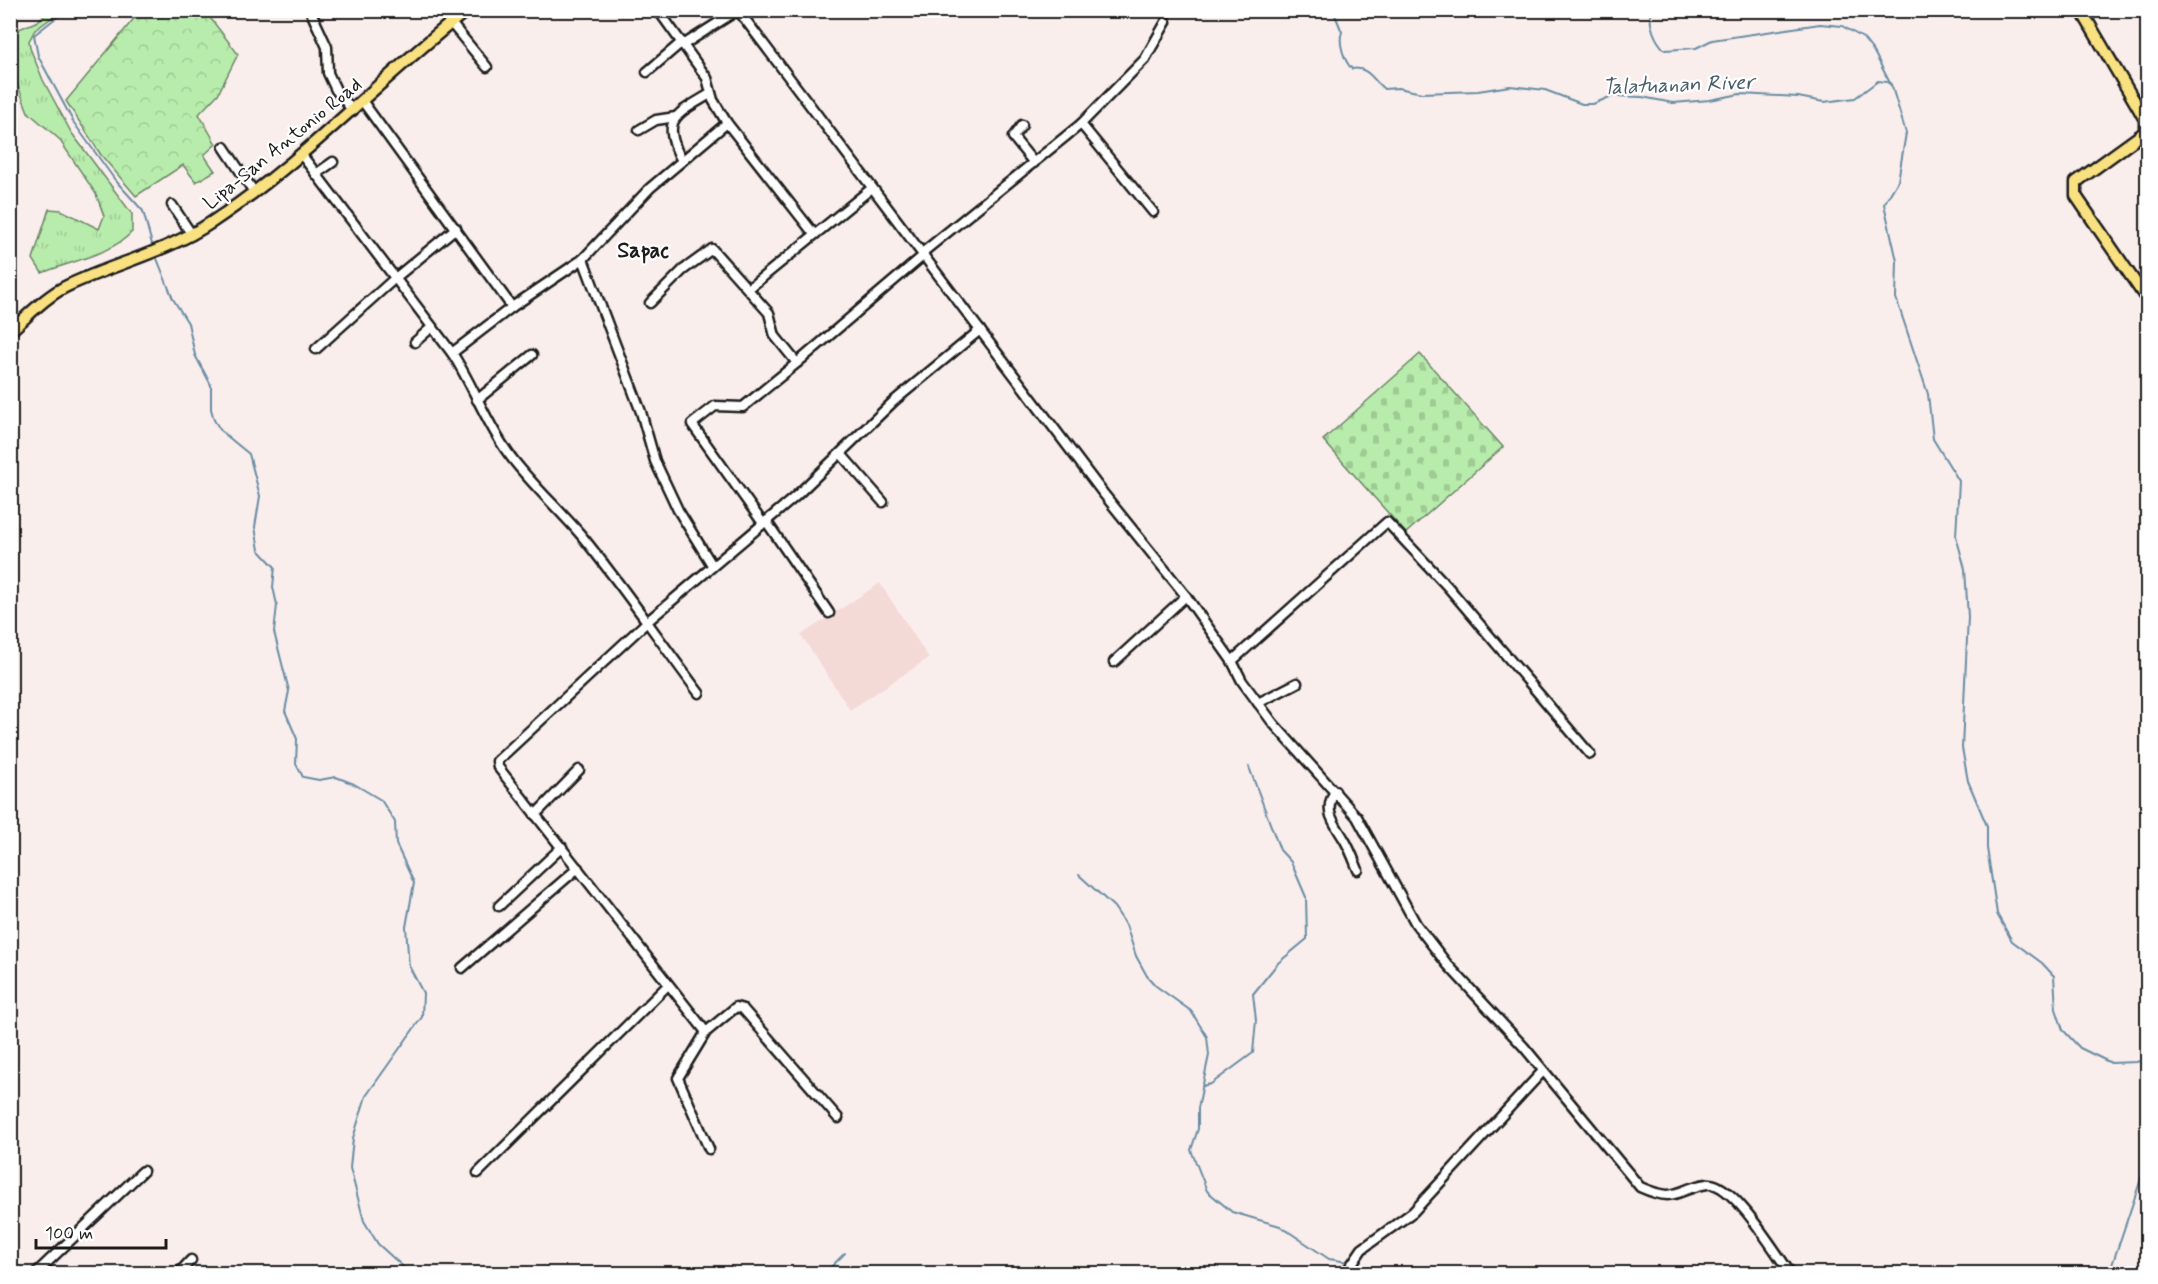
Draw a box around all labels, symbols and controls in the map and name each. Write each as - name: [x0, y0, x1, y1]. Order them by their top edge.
- water label: Talatuanan River: [1602, 68, 1758, 102]
- street label: Lipa-San Antonio Road: [198, 72, 368, 217]
- district label: Sapac: [617, 237, 669, 265]
- scale bar: [36, 1212, 166, 1250]
- text: 100 m: [45, 1222, 93, 1246]

